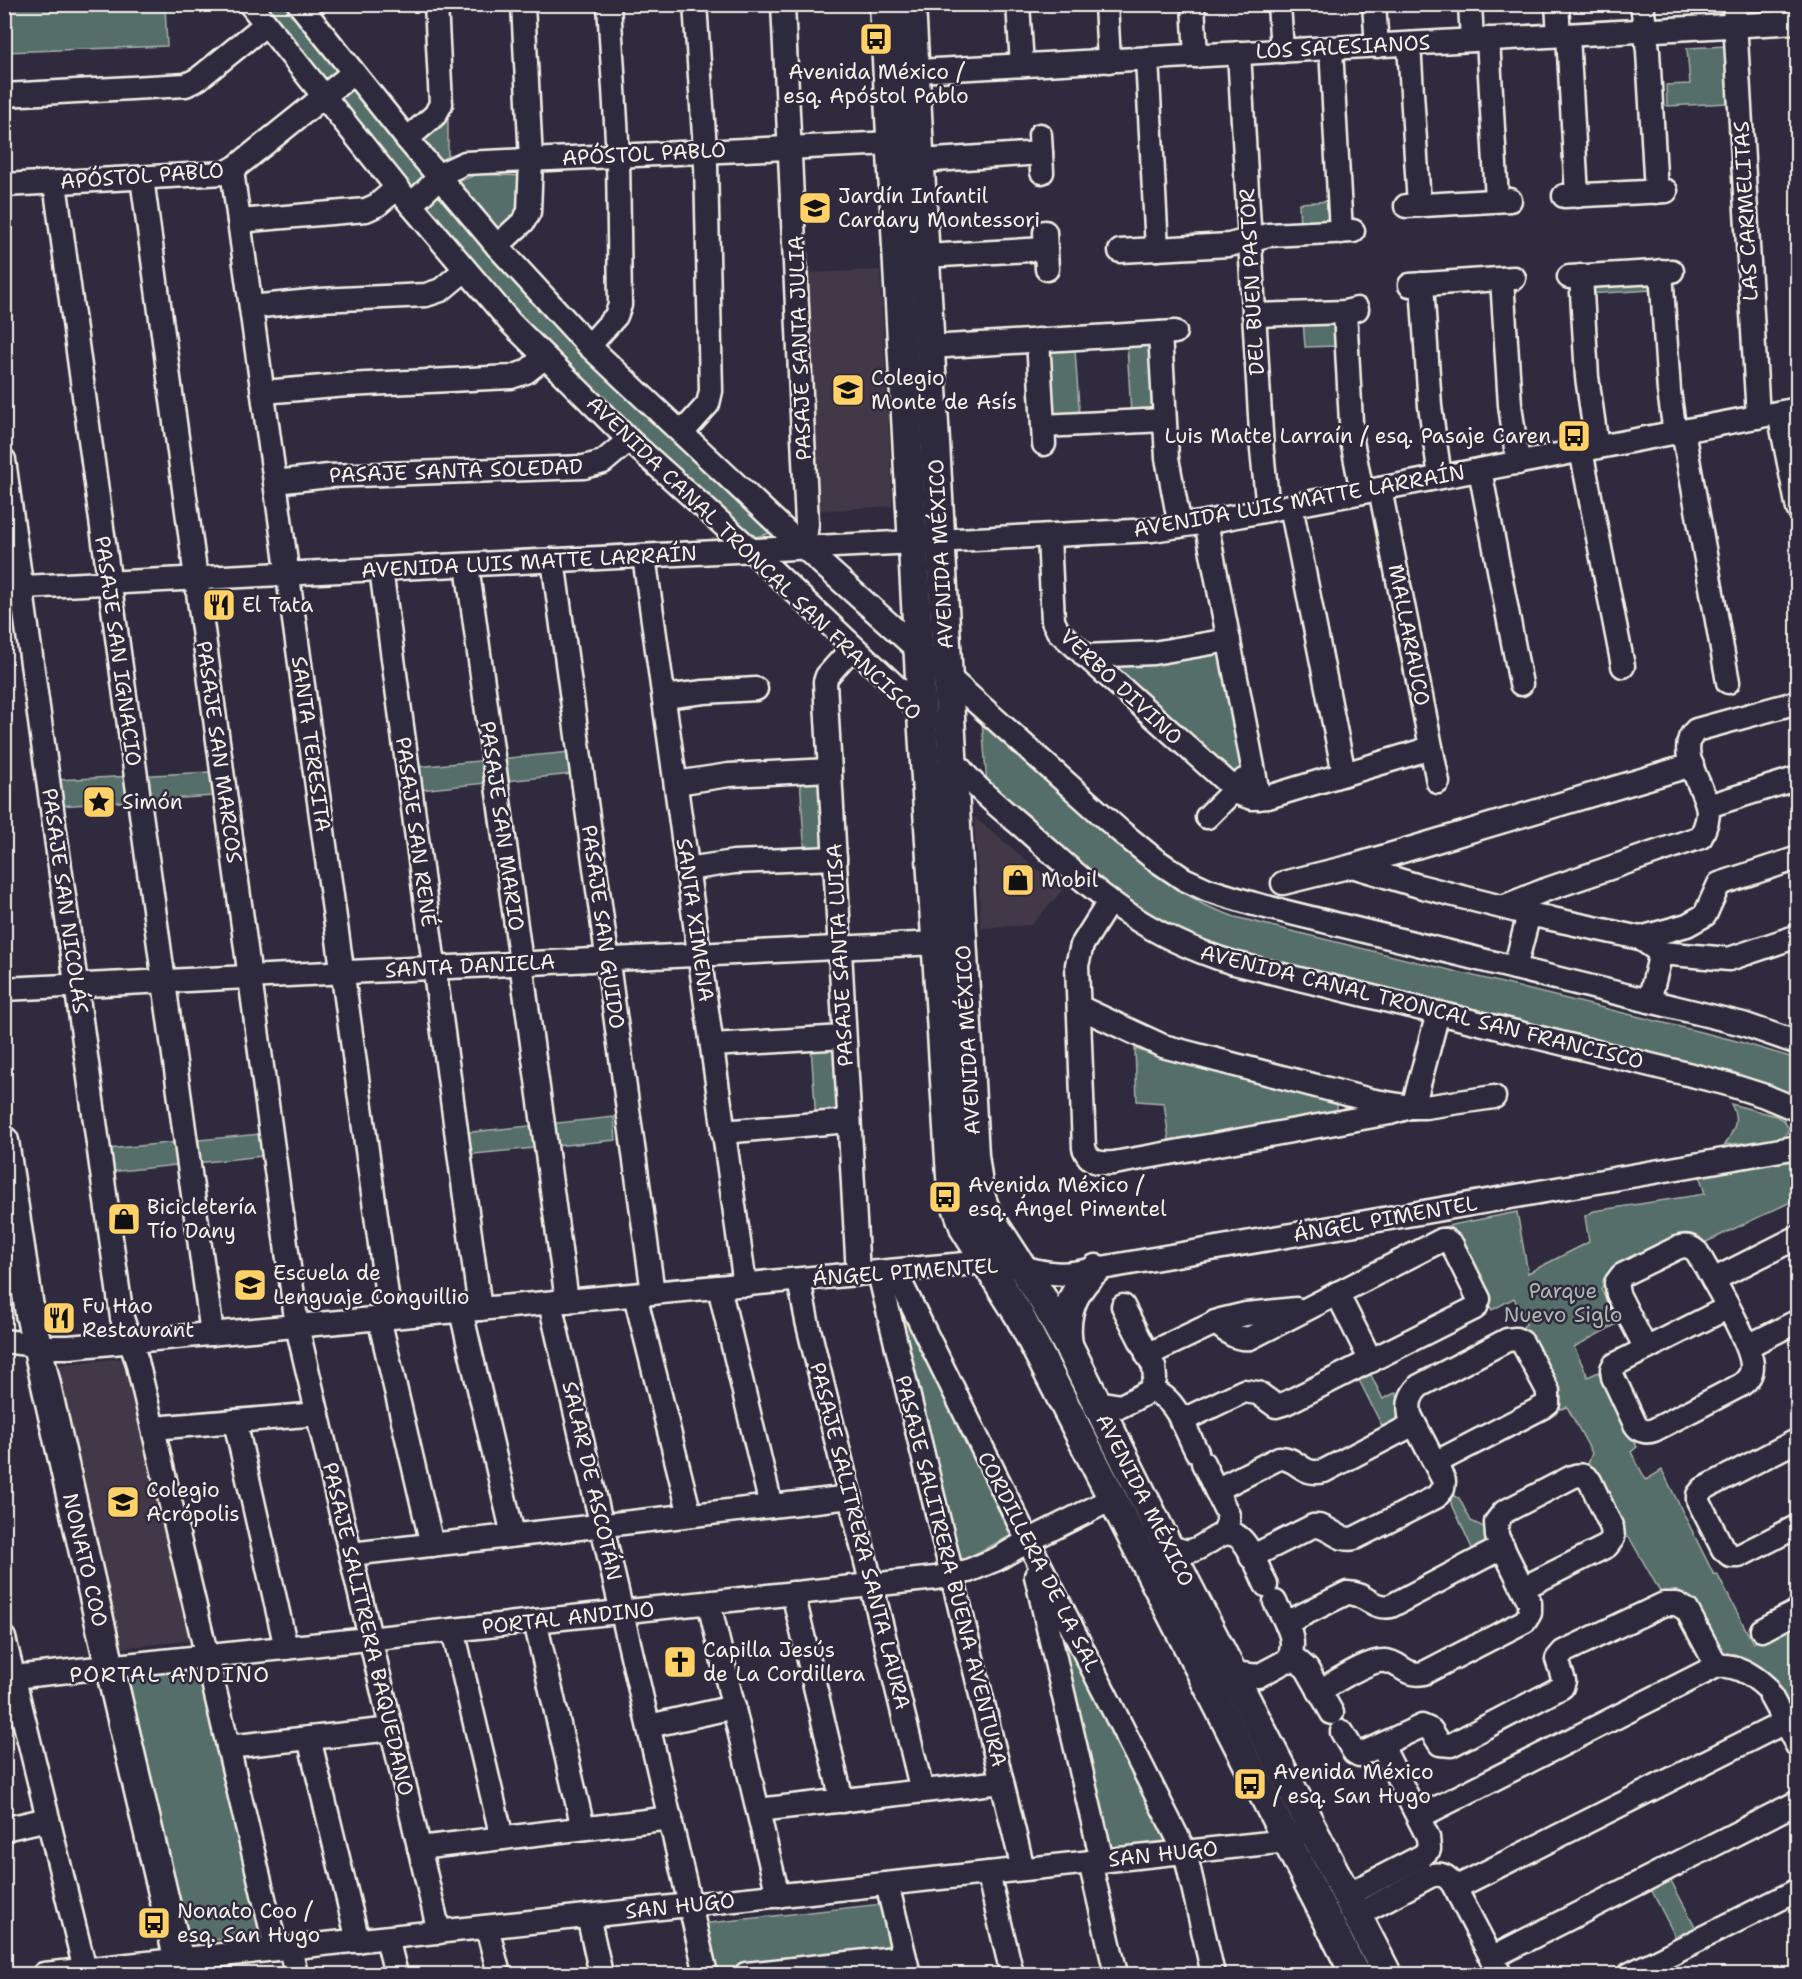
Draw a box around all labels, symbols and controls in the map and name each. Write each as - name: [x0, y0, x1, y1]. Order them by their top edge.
- bus stop icon: Avenida México / esq. Apóstol Pablo: [858, 21, 894, 57]
- street label: LOS SALESIANOS: [1255, 28, 1431, 66]
- place label: Avenida México / esq. Apóstol Pablo: [783, 58, 969, 110]
- street label: LAS CARMELITAS: [1727, 120, 1765, 302]
- street label: APÓSTOL PABLO: [561, 135, 727, 172]
- street label: APÓSTOL PABLO: [59, 155, 225, 196]
- place label: Jardín Infantil Cardary Montessori: [838, 182, 1040, 234]
- street label: DEL BUEN PASTOR: [1233, 188, 1271, 376]
- school or university icon: Jardín Infantil Cardary Montessori: [797, 190, 833, 226]
- street label: PASAJE SANTA JULIA: [782, 235, 818, 461]
- place label: Colegio Monte de Asís: [871, 364, 1017, 416]
- school or university icon: Colegio Monte de Asís: [830, 372, 866, 408]
- street label: AVENIDA CANAL TRONCAL SAN FRANCISCO: [580, 390, 928, 726]
- bus stop icon: Luis Matte Larraín / esq. Pasaje Caren: [1556, 418, 1592, 454]
- place label: Luis Matte Larraín / esq. Pasaje Caren: [1165, 422, 1551, 450]
- street label: PASAJE SANTA SOLEDAD: [329, 453, 583, 489]
- street label: AVENIDA LUIS MATTE LARRAÍN: [1131, 457, 1467, 544]
- street label: AVENIDA MÉXICO: [921, 458, 960, 650]
- street label: PASAJE SAN IGNACIO: [88, 534, 148, 768]
- street label: AVENIDA LUIS MATTE LARRAÍN: [360, 538, 698, 585]
- street label: MALLARAUCO: [1382, 562, 1436, 708]
- restaurant icon: El Tata: [201, 587, 237, 623]
- place label: El Tata: [242, 591, 313, 619]
- street label: VERBO DIVINO: [1054, 623, 1188, 751]
- street label: PASAJE SAN MARCOS: [190, 639, 248, 865]
- street label: SANTA TERESITA: [285, 654, 337, 834]
- street label: PASAJE SAN MARIO: [473, 719, 531, 933]
- street label: PASAJE SAN RENÉ: [389, 735, 444, 929]
- place icon: Simón: [81, 784, 117, 820]
- street label: PASAJE SAN NICOLÁS: [35, 786, 96, 1016]
- place label: Simón: [122, 788, 183, 816]
- street label: PASAJE SAN GUIDO: [575, 823, 631, 1031]
- street label: SANTA XIMENA: [670, 836, 720, 1004]
- street label: PASAJE SANTA LUISA: [820, 843, 860, 1067]
- shop icon: Mobil: [1000, 862, 1036, 898]
- place label: Mobil: [1041, 866, 1099, 894]
- street label: AVENIDA CANAL TRONCAL SAN FRANCISCO: [1197, 938, 1647, 1076]
- street label: AVENIDA MÉXICO: [948, 944, 987, 1136]
- street label: SANTA DANIELA: [384, 948, 556, 984]
- place label: Avenida México / esq. Ángel Pimentel: [968, 1171, 1167, 1223]
- bus stop icon: Avenida México / esq. Ángel Pimentel: [927, 1179, 963, 1215]
- street label: ÁNGEL PIMENTEL: [1291, 1188, 1480, 1249]
- place label: Bicicletería Tío Dany: [147, 1193, 257, 1245]
- shop icon: Bicicletería Tío Dany: [106, 1201, 142, 1237]
- street label: ÁNGEL PIMENTEL: [811, 1251, 999, 1292]
- place label: Escuela de Lenguaje Conguillio: [273, 1259, 470, 1311]
- school or university icon: Escuela de Lenguaje Conguillio: [232, 1267, 268, 1303]
- park label: Parque Nuevo Siglo: [1503, 1277, 1623, 1329]
- place label: Fu Hao Restaurant: [82, 1292, 194, 1344]
- restaurant icon: Fu Hao Restaurant: [41, 1300, 77, 1336]
- street label: PASAJE SALITRERA SANTA LAURA: [803, 1360, 917, 1712]
- street label: PASAJE SALITRERA BUENA AVENTURA: [889, 1372, 1013, 1770]
- street label: SALAR DE ASCOTÁN: [555, 1378, 630, 1584]
- street label: AVENIDA MÉXICO: [1089, 1408, 1202, 1591]
- street label: CORDILLERA DE LA SAL: [971, 1447, 1107, 1678]
- street label: PASAJE SALITRERA BAQUEDANO: [316, 1460, 420, 1798]
- place label: Colegio Acrópolis: [146, 1476, 240, 1528]
- school or university icon: Colegio Acrópolis: [105, 1484, 141, 1520]
- street label: NONATO COO: [56, 1490, 114, 1630]
- street label: PORTAL ANDINO: [480, 1595, 656, 1641]
- place label: Capilla Jesús de La Cordillera: [703, 1636, 865, 1688]
- church icon: Capilla Jesús de La Cordillera: [662, 1644, 698, 1680]
- district label: PORTAL ANDINO: [69, 1660, 271, 1689]
- place label: Avenida México / esq. San Hugo: [1273, 1758, 1434, 1810]
- bus stop icon: Avenida México / esq. San Hugo: [1232, 1766, 1268, 1802]
- street label: SAN HUGO: [1107, 1834, 1219, 1874]
- street label: SAN HUGO: [624, 1886, 736, 1926]
- place label: Nonato Coo / esq. San Hugo: [177, 1897, 320, 1949]
- bus stop icon: Nonato Coo / esq. San Hugo: [136, 1905, 172, 1941]

